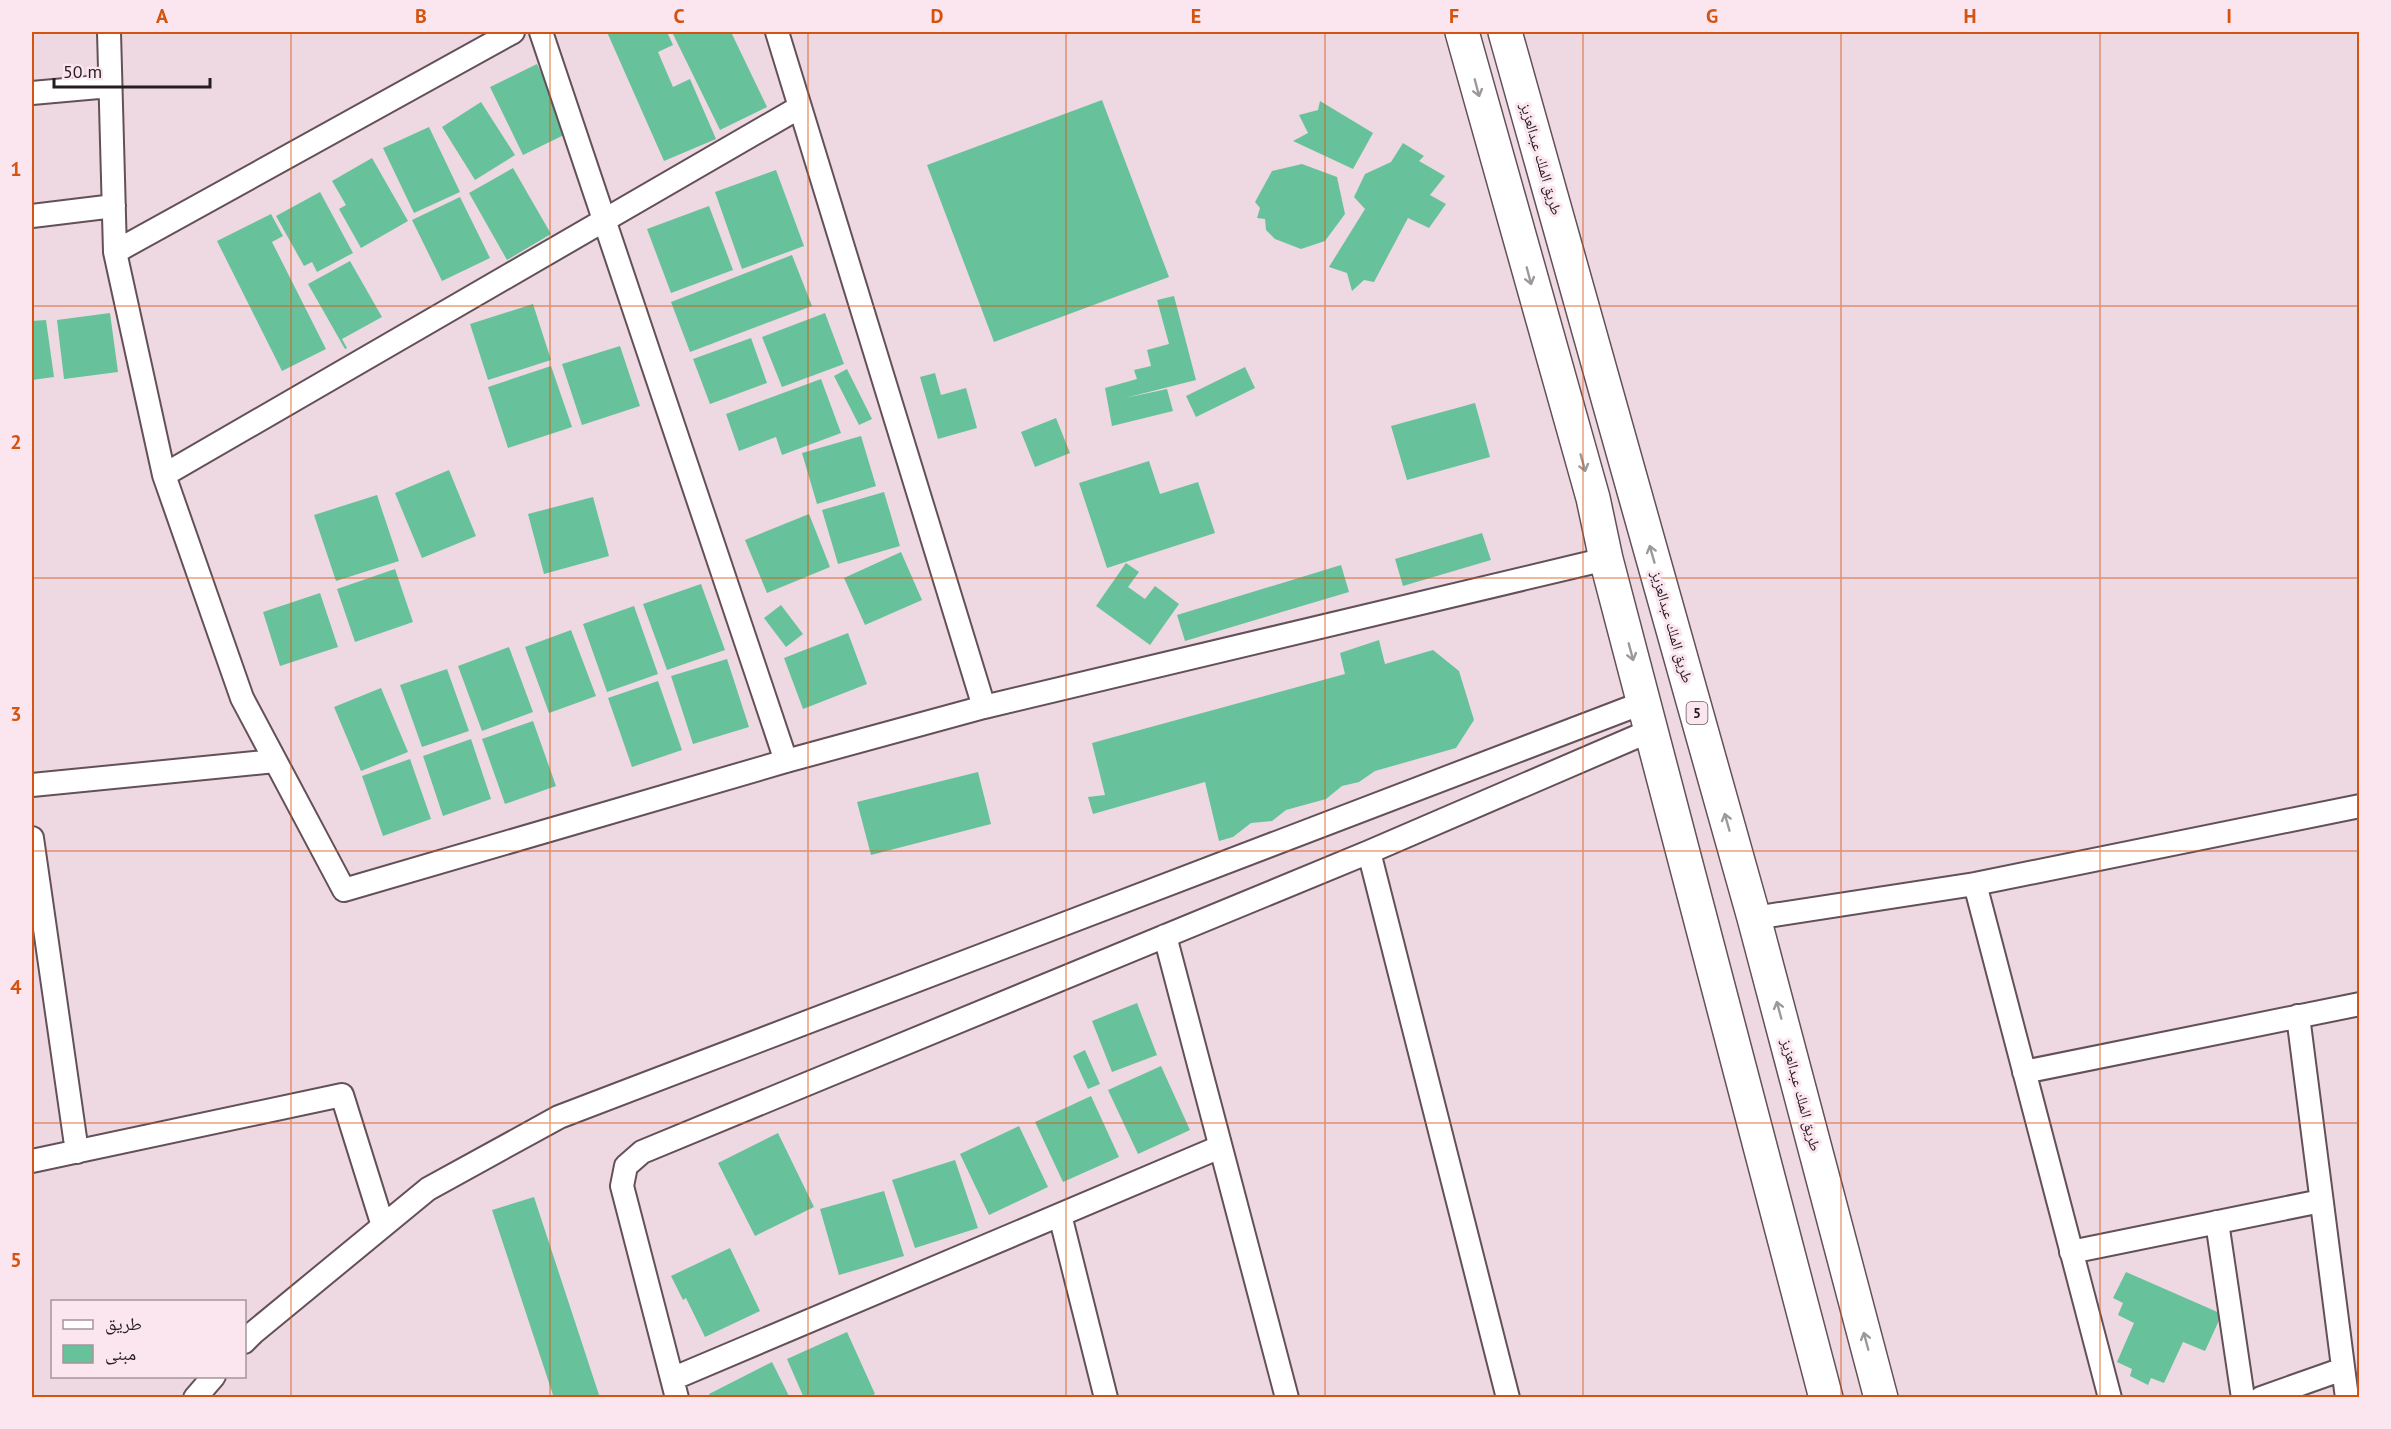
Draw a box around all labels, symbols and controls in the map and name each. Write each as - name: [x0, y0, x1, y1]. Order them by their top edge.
- text: A: [156, 3, 169, 29]
- text: B: [415, 3, 427, 29]
- text: C: [673, 3, 685, 29]
- text: D: [931, 3, 944, 29]
- text: E: [1191, 3, 1201, 29]
- text: F: [1449, 3, 1459, 29]
- text: G: [1706, 3, 1718, 29]
- text: H: [1963, 3, 1977, 29]
- text: I: [2226, 3, 2232, 29]
- scale bar: [54, 51, 210, 89]
- text: 50 m: [63, 60, 102, 83]
- one-way arrow: [1472, 78, 1484, 97]
- street label: طريق الملك عبدالعزيز: [1515, 100, 1567, 217]
- text: 1: [10, 156, 22, 182]
- one-way arrow: [1524, 266, 1536, 285]
- text: 2: [10, 429, 22, 455]
- one-way arrow: [1578, 453, 1589, 472]
- one-way arrow: [1646, 545, 1657, 564]
- street label: طريق الملك عبدالعزيز: [1646, 568, 1698, 685]
- one-way arrow: [1626, 642, 1638, 661]
- text: 3: [10, 701, 22, 727]
- road number: 5: [1686, 702, 1708, 724]
- one-way arrow: [1721, 813, 1733, 832]
- text: 4: [10, 974, 22, 1000]
- one-way arrow: [1773, 1001, 1784, 1020]
- street label: طريق الملك عبدالعزيز: [1776, 1036, 1826, 1154]
- text: 5: [10, 1247, 22, 1273]
- legend: [51, 1300, 246, 1378]
- text: طريق: [105, 1312, 142, 1335]
- one-way arrow: [1860, 1332, 1872, 1351]
- text: مبنى: [105, 1342, 136, 1365]

